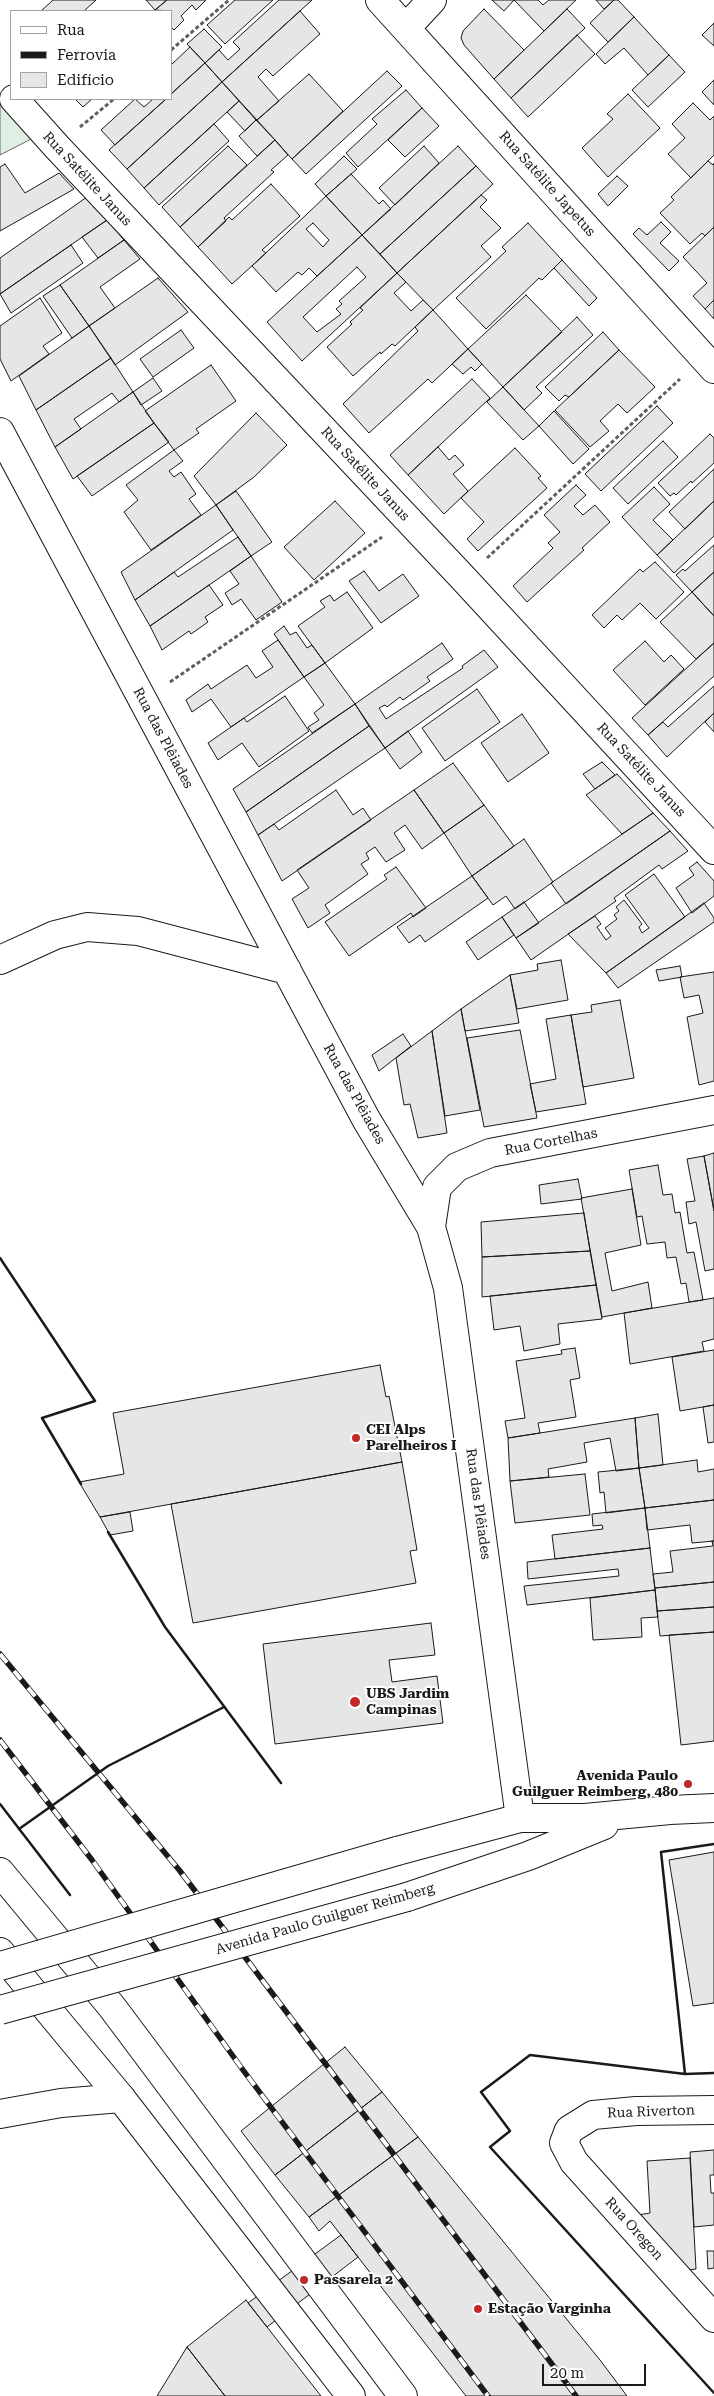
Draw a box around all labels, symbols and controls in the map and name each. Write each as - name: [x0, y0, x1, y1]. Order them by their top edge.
- legend: [10, 10, 172, 100]
- text: Rua: [57, 21, 85, 39]
- text: Ferrovia: [57, 46, 116, 64]
- text: Edifício: [57, 71, 114, 89]
- street label: Rua Satélite Janus: [39, 128, 135, 230]
- street label: Rua Satélite Japetus: [495, 128, 599, 240]
- street label: Rua Satélite Janus: [317, 423, 413, 525]
- street label: Rua das Plêiades: [129, 685, 197, 791]
- street label: Rua Satélite Janus: [593, 719, 689, 821]
- street label: Rua das Plêiades: [319, 1041, 389, 1147]
- street label: Rua Cortelhas: [503, 1125, 599, 1159]
- place label: CEI Alps Parelheiros I: [366, 1422, 456, 1454]
- marker: CEI Alps Parelheiros I: [350, 1432, 362, 1444]
- street label: Rua das Plêiades: [462, 1447, 494, 1561]
- place label: UBS Jardim Campinas: [366, 1686, 449, 1718]
- marker: UBS Jardim Campinas: [348, 1695, 362, 1709]
- place label: Avenida Paulo Guilguer Reimberg, 480: [512, 1768, 678, 1800]
- marker: Avenida Paulo Guilguer Reimberg, 480: [682, 1778, 694, 1790]
- street label: Avenida Paulo Guilguer Reimberg: [214, 1880, 436, 1958]
- street label: Rua Riverton: [607, 2102, 695, 2122]
- street label: Rua Oregon: [601, 2194, 667, 2264]
- place label: Passarela 2: [314, 2272, 393, 2288]
- marker: Passarela 2: [298, 2274, 310, 2286]
- place label: Estação Varginha: [488, 2301, 611, 2317]
- marker: Estação Varginha: [472, 2303, 484, 2315]
- scale bar: [544, 2354, 648, 2386]
- text: 20 m: [550, 2364, 584, 2382]

